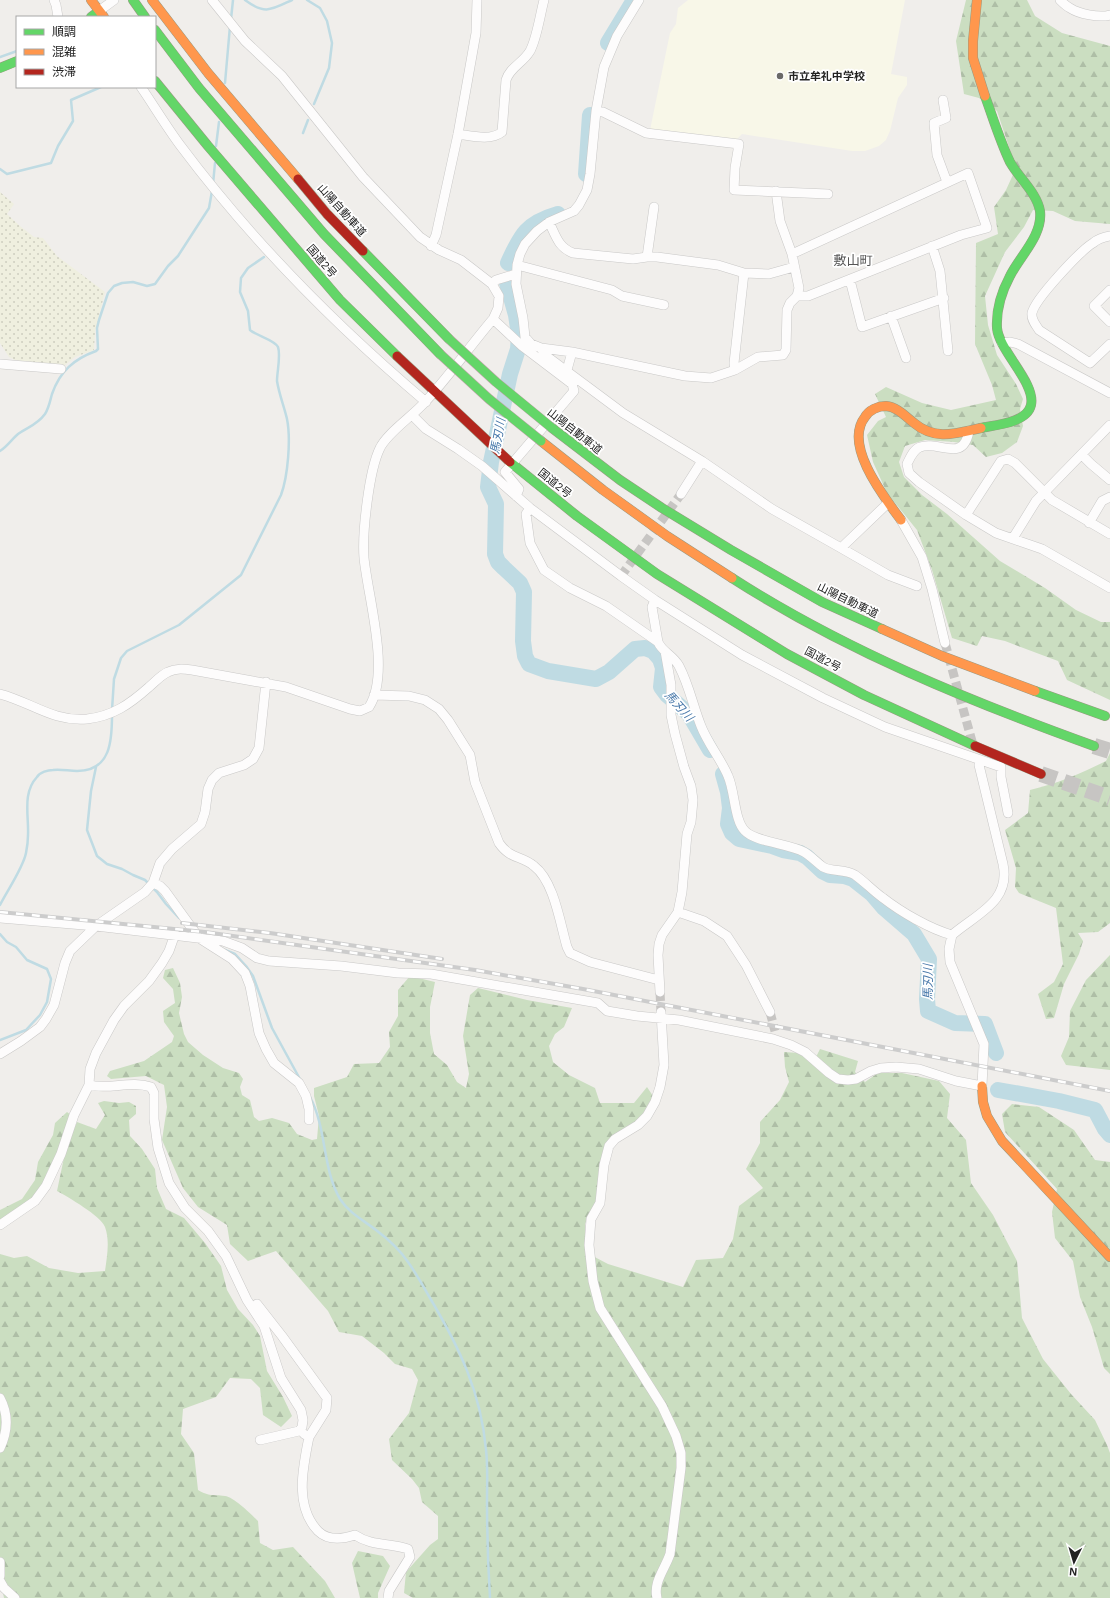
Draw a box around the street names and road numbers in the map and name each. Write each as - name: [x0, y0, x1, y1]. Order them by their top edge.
- street label: 山陽自動車道: [315, 181, 369, 239]
- street label: 国道2号: [305, 242, 339, 280]
- street label: 山陽自動車道: [545, 406, 605, 456]
- street label: 国道2号: [536, 466, 574, 500]
- street label: 山陽自動車道: [816, 580, 880, 620]
- street label: 国道2号: [803, 645, 843, 673]

